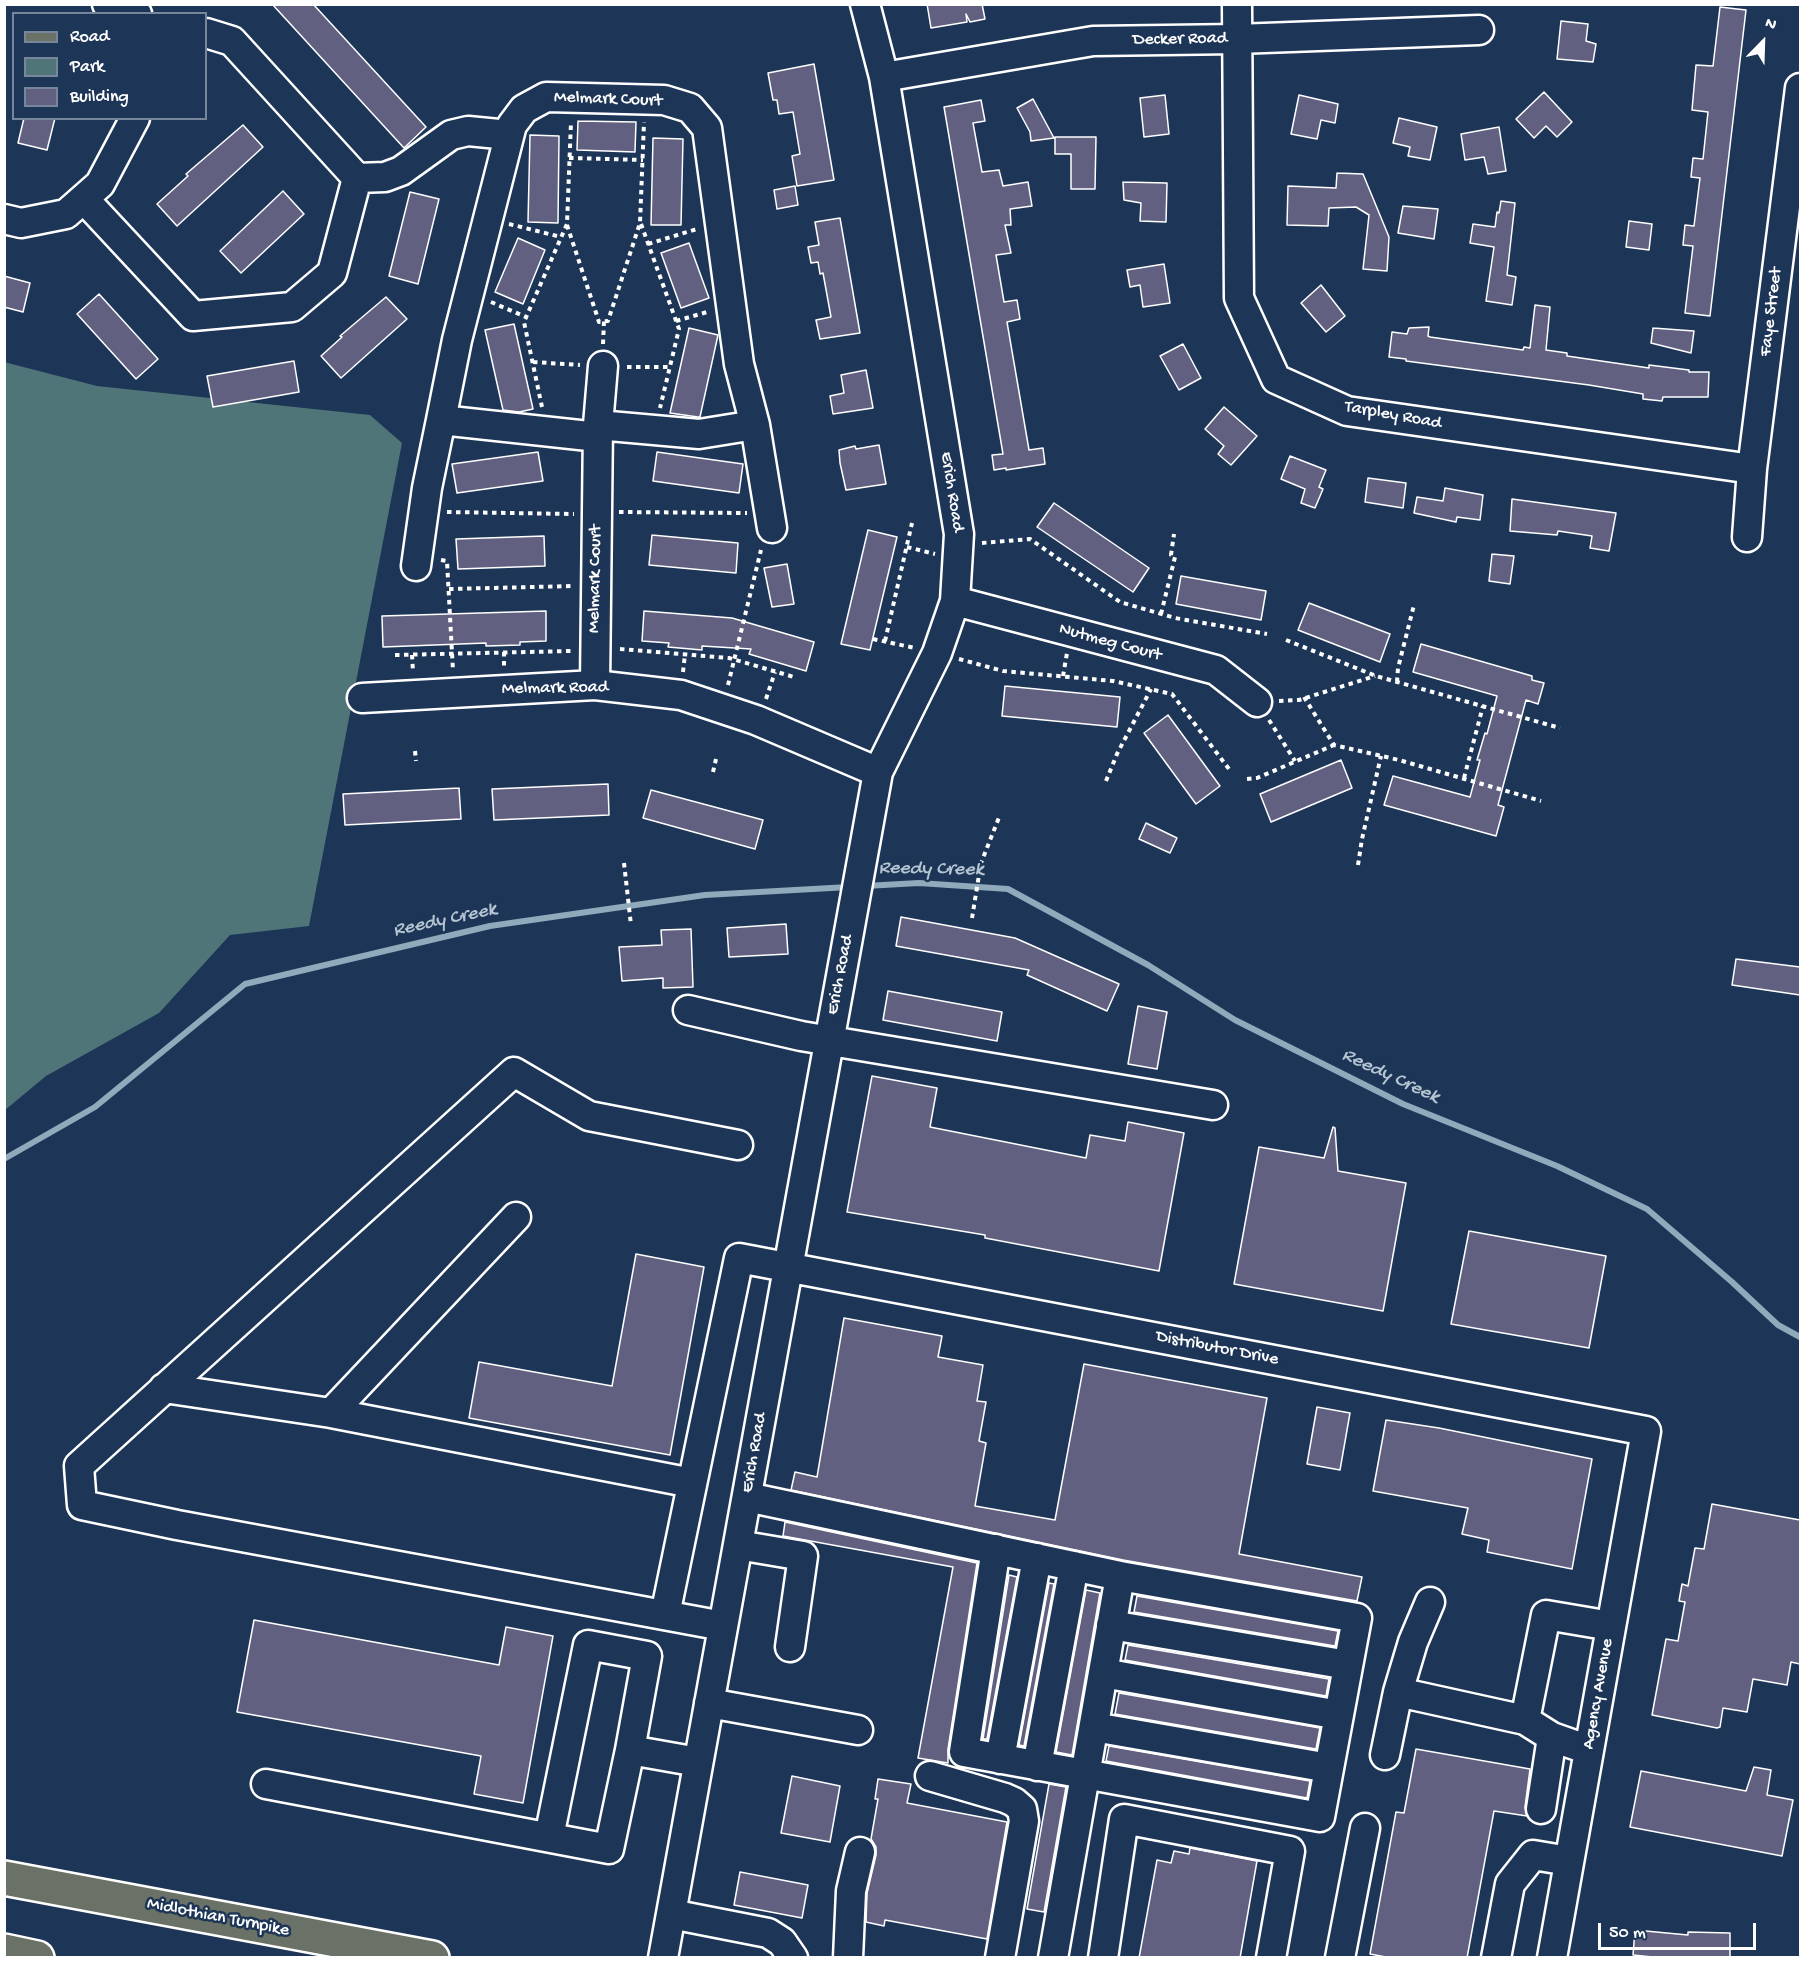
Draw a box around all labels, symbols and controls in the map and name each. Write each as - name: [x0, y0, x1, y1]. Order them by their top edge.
- legend: [12, 12, 207, 120]
- north arrow: [1733, 12, 1793, 72]
- text: N: [1762, 14, 1779, 36]
- text: Road: [70, 27, 109, 48]
- street label: Decker Road: [1133, 28, 1227, 52]
- text: Park: [70, 57, 104, 78]
- text: Building: [70, 87, 129, 108]
- street label: Melmark Court: [553, 87, 663, 113]
- street label: Faye Street: [1756, 266, 1788, 358]
- street label: Tarpley Road: [1343, 397, 1443, 435]
- street label: Erich Road: [934, 450, 968, 534]
- street label: Melmark Court: [584, 525, 608, 633]
- street label: Nutmeg Court: [1056, 619, 1164, 667]
- street label: Melmark Road: [502, 677, 608, 701]
- water label: Reedy Creek: [878, 857, 984, 883]
- water label: Reedy Creek: [391, 898, 499, 944]
- street label: Erich Road: [823, 933, 859, 1017]
- water label: Reedy Creek: [1337, 1044, 1443, 1110]
- street label: Distributor Drive: [1154, 1327, 1280, 1371]
- street label: Erich Road: [737, 1411, 773, 1495]
- street label: Agency Avenue: [1579, 1637, 1619, 1751]
- street label: Midlothian Turnpike: [145, 1894, 291, 1942]
- scale bar: [1601, 1911, 1758, 1949]
- text: 50 m: [1609, 1923, 1646, 1944]

